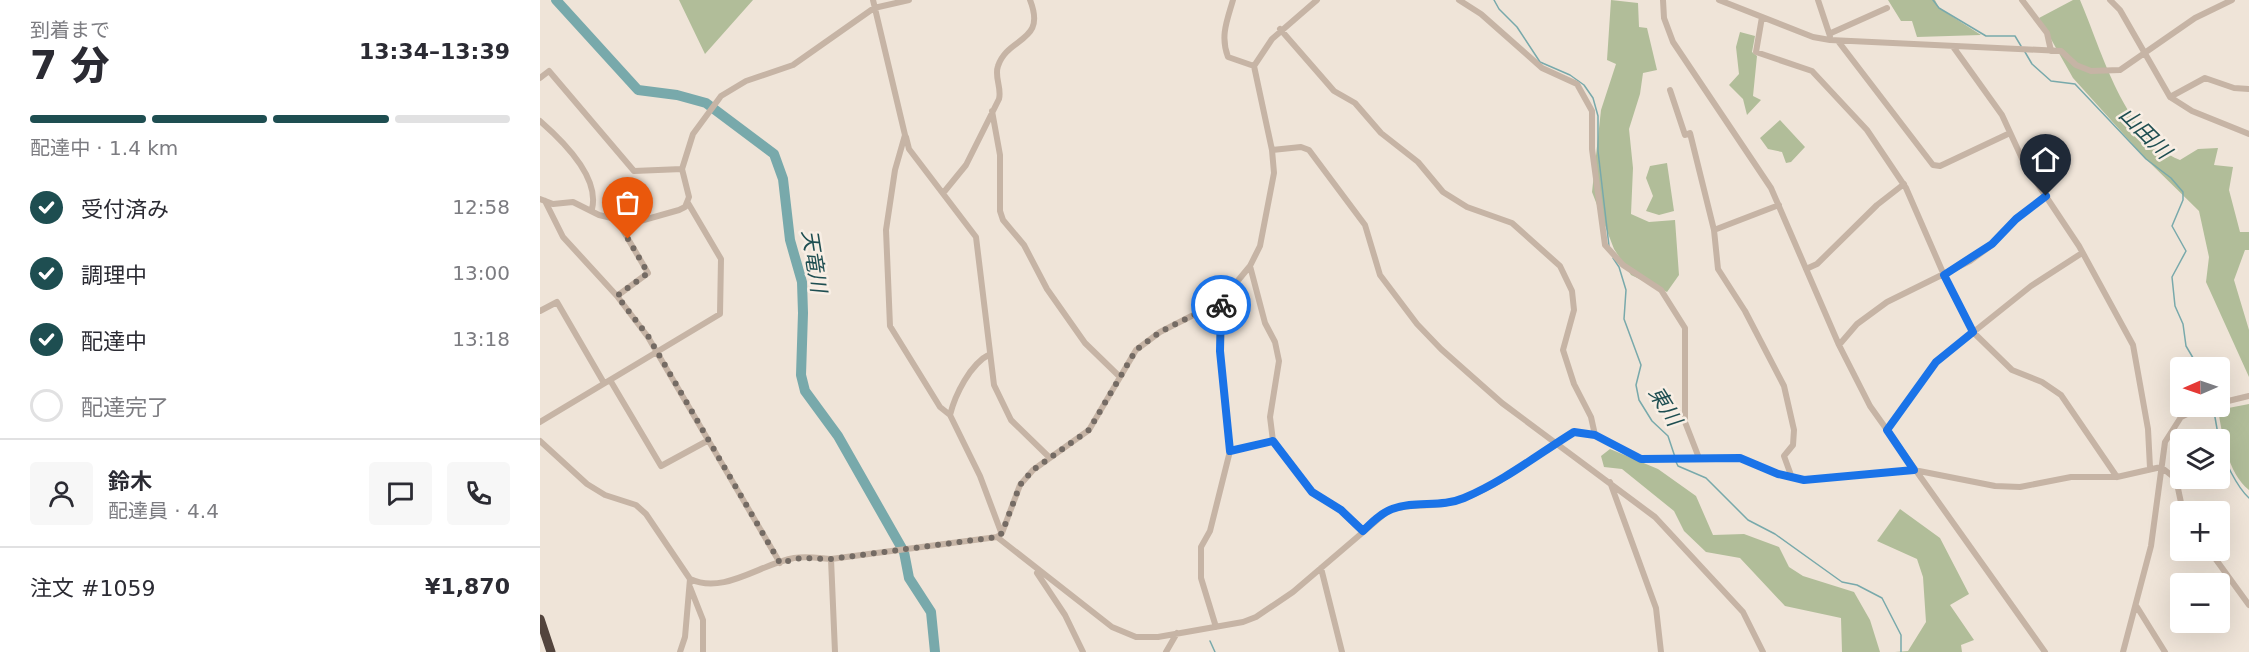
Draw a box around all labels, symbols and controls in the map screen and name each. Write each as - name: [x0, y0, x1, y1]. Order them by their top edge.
- text: 到着まで: [30, 18, 110, 42]
- text: 13:34–13:39: [359, 39, 510, 64]
- text: 7 分: [30, 43, 110, 88]
- water label: 山田川: [2114, 102, 2177, 165]
- pin: [2020, 134, 2071, 196]
- text: 配達中 · 1.4 km: [30, 136, 178, 160]
- icon: home: [2029, 143, 2062, 176]
- pin: [602, 177, 653, 239]
- icon: bag: [611, 186, 644, 219]
- icon: check: [30, 191, 63, 224]
- text: 12:58: [452, 195, 510, 219]
- text: 受付済み: [81, 197, 169, 222]
- water label: 天竜川: [797, 228, 831, 296]
- icon: check: [30, 257, 63, 290]
- text: 13:00: [452, 261, 510, 285]
- text: 調理中: [81, 263, 147, 288]
- courier: [1191, 275, 1251, 335]
- icon: bike: [1205, 289, 1238, 322]
- icon: check: [30, 323, 63, 356]
- text: 13:18: [452, 327, 510, 351]
- text: 配達中: [81, 329, 147, 354]
- north arrow: [2170, 357, 2230, 417]
- map controls: [2170, 357, 2230, 633]
- water label: 東川: [1644, 382, 1687, 432]
- text: 配達完了: [81, 395, 169, 420]
- button: layers: [2170, 429, 2230, 489]
- button: person: [30, 462, 93, 525]
- button: chat: [369, 462, 432, 525]
- button: phone: [447, 462, 510, 525]
- text: 鈴木: [108, 469, 152, 494]
- text: 配達員 · 4.4: [108, 499, 219, 523]
- button: +: [2170, 501, 2230, 561]
- button: −: [2170, 573, 2230, 633]
- text: ¥1,870: [425, 574, 510, 599]
- text: 注文 #1059: [30, 576, 155, 601]

